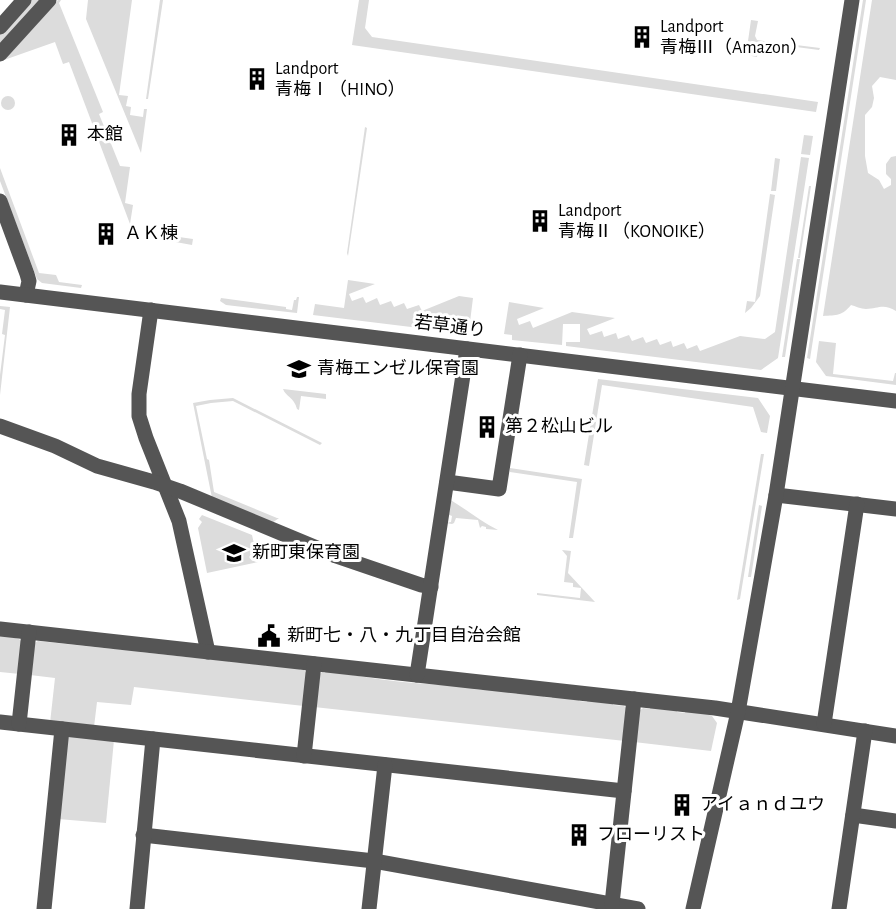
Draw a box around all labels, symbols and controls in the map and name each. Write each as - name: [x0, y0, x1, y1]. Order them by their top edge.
- place label: Landport 青梅Ⅲ（Amazon）: [660, 18, 808, 57]
- building icon: Landport 青梅Ⅲ（Amazon）: [629, 24, 655, 50]
- place label: Landport 青梅Ⅰ（HINO）: [275, 60, 406, 99]
- building icon: Landport 青梅Ⅰ（HINO）: [244, 66, 270, 92]
- building icon: 本館: [56, 122, 82, 148]
- place label: 本館: [87, 125, 123, 144]
- place label: Landport 青梅Ⅱ（KONOIKE）: [558, 202, 716, 241]
- building icon: Landport 青梅Ⅱ（KONOIKE）: [527, 208, 553, 234]
- building icon: ＡＫ棟: [93, 221, 119, 247]
- place label: ＡＫ棟: [124, 223, 178, 243]
- street label: 若草通り: [413, 313, 487, 340]
- school or university icon: 青梅エンゼル保育園: [286, 356, 312, 382]
- place label: 青梅エンゼル保育園: [317, 358, 479, 378]
- building icon: 第２松山ビル: [474, 414, 500, 440]
- place label: 第２松山ビル: [505, 416, 613, 436]
- school or university icon: 新町東保育園: [221, 540, 247, 566]
- place label: 新町東保育園: [252, 543, 360, 562]
- public building icon: 新町七・八・九丁目自治会館: [256, 623, 282, 649]
- place label: 新町七・八・九丁目自治会館: [287, 625, 521, 645]
- building icon: アイａｎｄユウ: [669, 792, 695, 818]
- place label: アイａｎｄユウ: [700, 795, 825, 814]
- building icon: フローリスト: [566, 822, 592, 848]
- place label: フローリスト: [597, 826, 705, 844]

